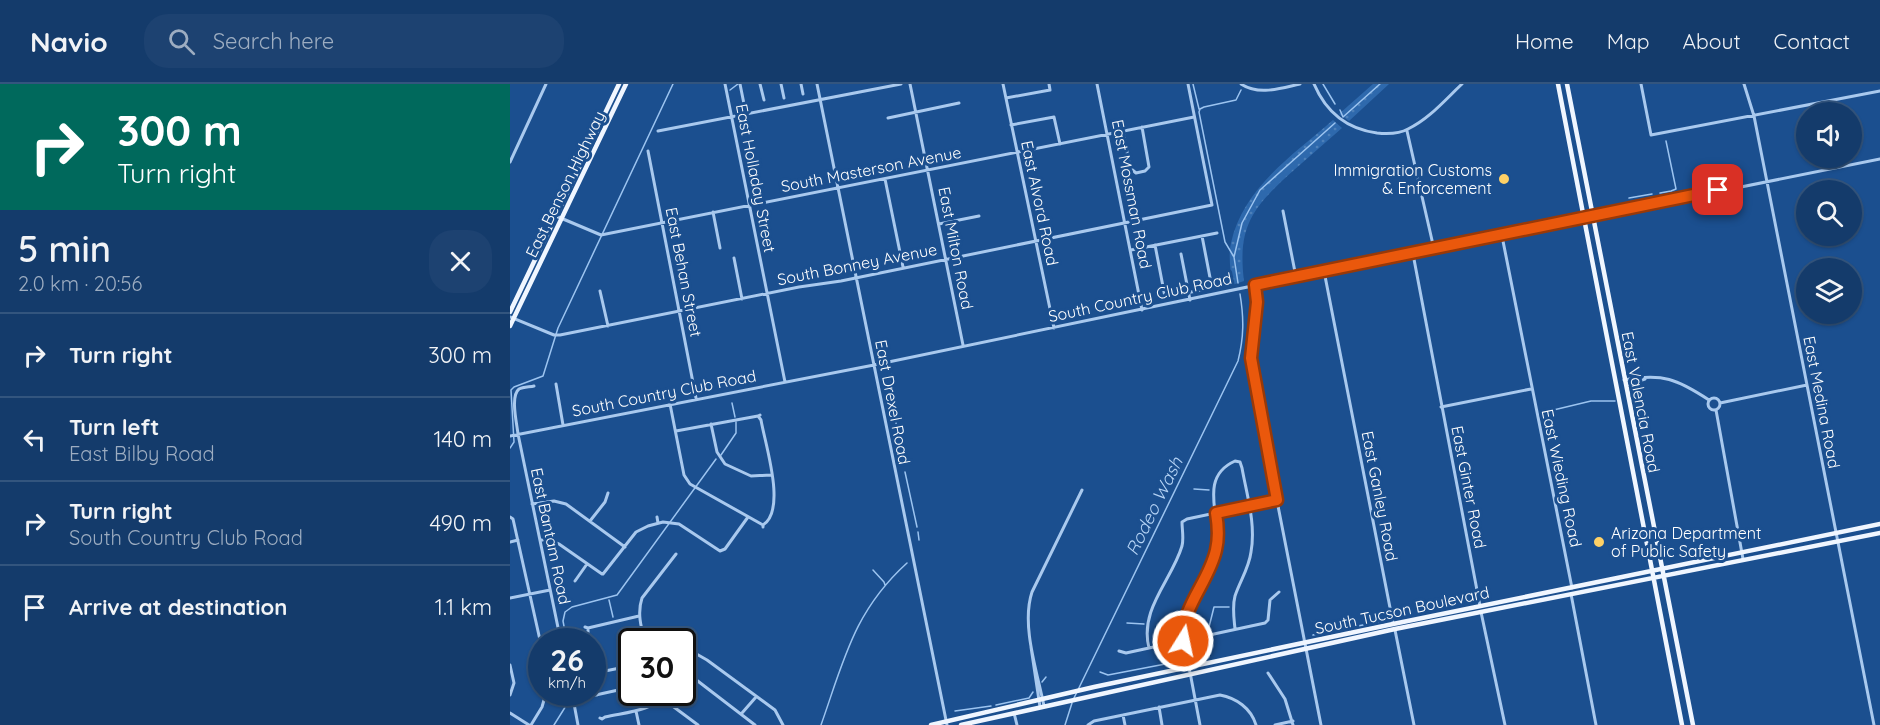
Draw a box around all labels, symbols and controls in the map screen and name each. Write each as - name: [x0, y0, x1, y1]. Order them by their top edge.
- search box: [144, 14, 564, 68]
- text: Navio: [30, 24, 108, 59]
- icon: search: [165, 25, 198, 58]
- text: Search here: [213, 27, 334, 55]
- text: Home: [1515, 28, 1574, 54]
- text: Map: [1607, 28, 1650, 54]
- text: About: [1683, 28, 1741, 54]
- text: Contact: [1774, 28, 1850, 54]
- street label: East Holladay Street: [732, 102, 780, 254]
- map controls: [1796, 102, 1862, 324]
- button: sound: [1796, 102, 1862, 168]
- text: 300 m: [117, 104, 242, 157]
- icon: right: [18, 108, 96, 186]
- street label: East Benson Highway: [521, 108, 609, 260]
- street label: East Mossman Road: [1108, 118, 1156, 270]
- street label: East Alvord Road: [1017, 139, 1063, 267]
- street label: South Masterson Avenue: [779, 142, 963, 196]
- text: Turn right: [117, 156, 236, 190]
- place label: Immigration Customs & Enforcement: [1333, 160, 1492, 198]
- pin: [1692, 164, 1743, 215]
- marker: Immigration Customs & Enforcement: [1497, 172, 1511, 186]
- icon: arrive: [1701, 173, 1734, 206]
- button: search: [1796, 180, 1862, 246]
- street label: East Milton Road: [934, 185, 978, 311]
- street label: East Behan Street: [662, 205, 706, 339]
- text: 5 min: [18, 226, 111, 271]
- button: close: [429, 230, 492, 293]
- street label: South Bonney Avenue: [775, 239, 939, 289]
- button: layers: [1796, 258, 1862, 324]
- street label: South Country Club Road: [1046, 268, 1234, 326]
- text: 2.0 km · 20:56: [18, 271, 142, 296]
- street label: East Valencia Road: [1617, 330, 1665, 474]
- street label: East Medina Road: [1799, 334, 1845, 470]
- street label: East Drexel Road: [871, 338, 915, 466]
- icon: right: [18, 339, 51, 372]
- text: Turn right: [69, 341, 173, 369]
- text: 300 m: [428, 341, 492, 369]
- street label: South Country Club Road: [570, 365, 758, 421]
- street label: East Wieding Road: [1538, 407, 1586, 549]
- text: Turn left: [69, 413, 159, 441]
- icon: left: [18, 423, 51, 456]
- street label: East Ginter Road: [1447, 424, 1491, 550]
- text: 140 m: [433, 425, 492, 453]
- street label: East Ganley Road: [1358, 429, 1402, 563]
- text: East Bilby Road: [69, 441, 215, 466]
- water label: Rodeo Wash: [1120, 452, 1188, 559]
- street label: East Bantam Road: [527, 466, 575, 606]
- text: Turn right: [69, 497, 173, 525]
- icon: right: [18, 507, 51, 540]
- text: 490 m: [429, 509, 492, 537]
- place label: Arizona Department of Public Safety: [1611, 523, 1761, 561]
- text: South Country Club Road: [69, 525, 303, 550]
- marker: Arizona Department of Public Safety: [1592, 535, 1606, 549]
- street label: South Tucson Boulevard: [1313, 582, 1491, 638]
- icon: arrive: [18, 591, 51, 624]
- text: Arrive at destination: [69, 593, 287, 621]
- text: 1.1 km: [435, 593, 492, 621]
- position arrow: [1151, 609, 1215, 673]
- speed limit sign: 30: [618, 628, 696, 706]
- text: 26: [550, 641, 584, 679]
- text: km/h: [548, 673, 586, 692]

